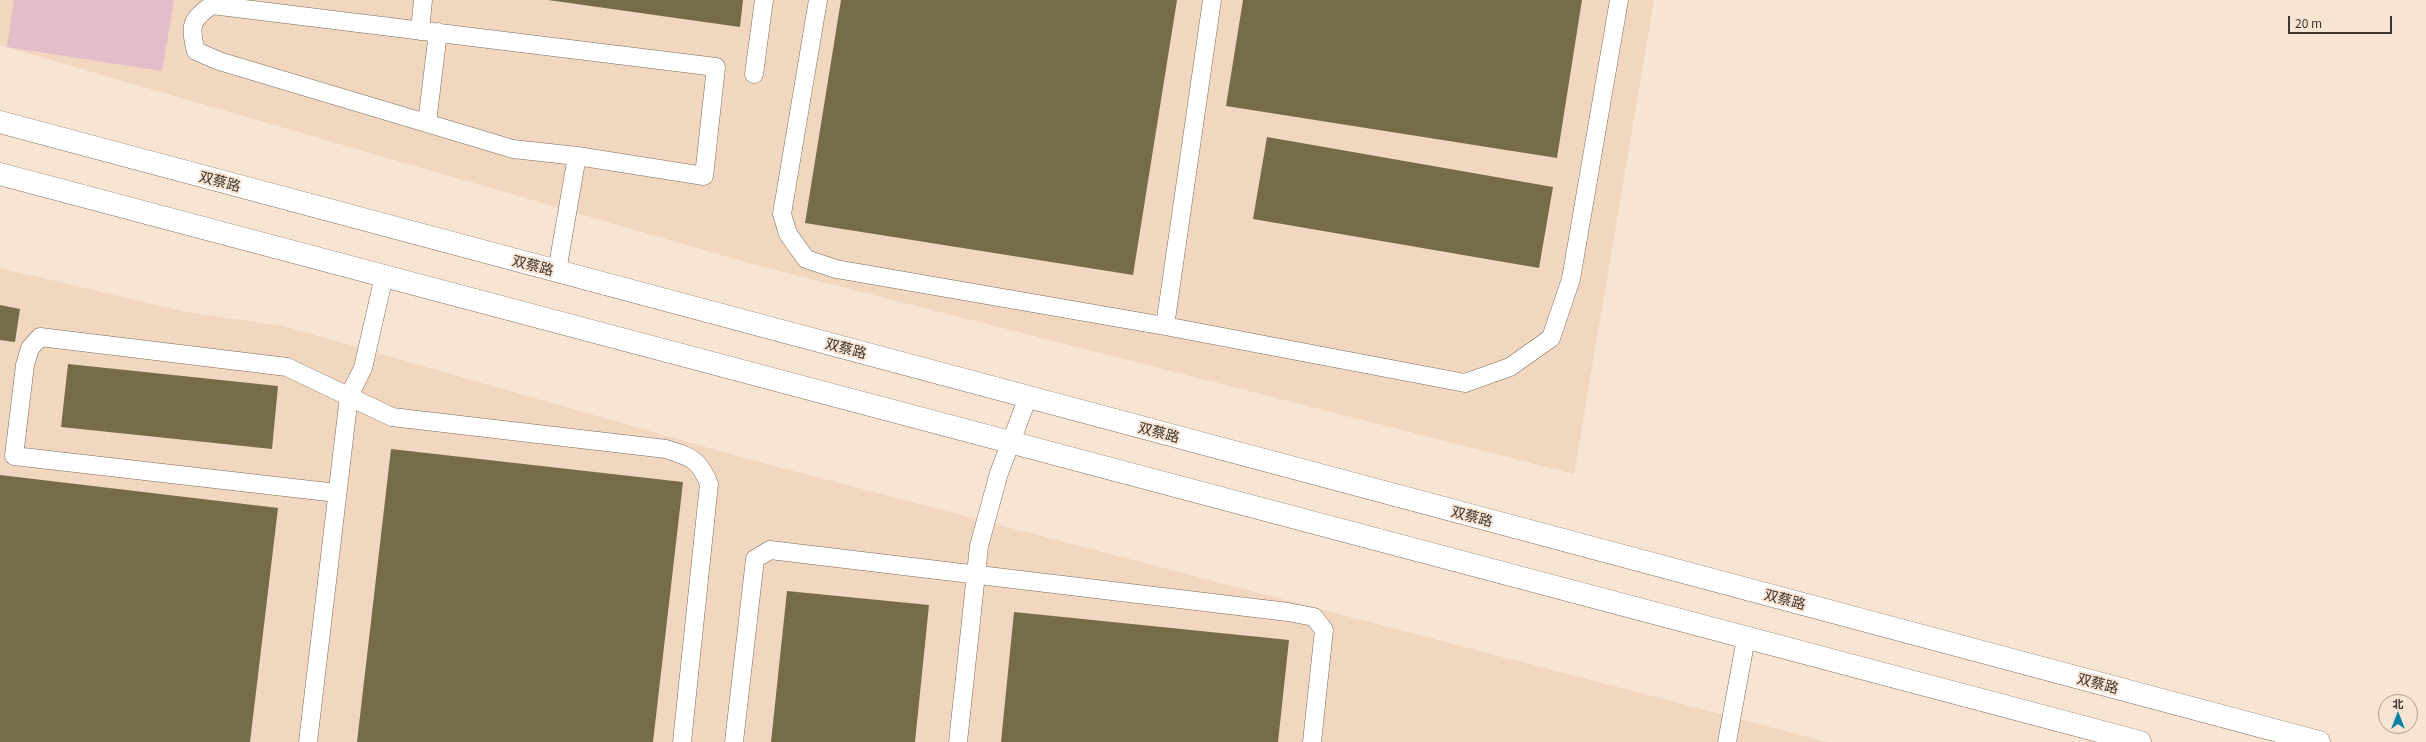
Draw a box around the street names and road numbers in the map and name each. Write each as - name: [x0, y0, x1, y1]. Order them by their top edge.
- street label: 双蔡路: [198, 167, 242, 195]
- street label: 双蔡路: [511, 251, 555, 279]
- street label: 双蔡路: [824, 334, 868, 362]
- street label: 双蔡路: [1137, 418, 1181, 446]
- street label: 双蔡路: [1450, 502, 1494, 530]
- street label: 双蔡路: [1763, 585, 1807, 613]
- street label: 双蔡路: [2076, 669, 2120, 697]

